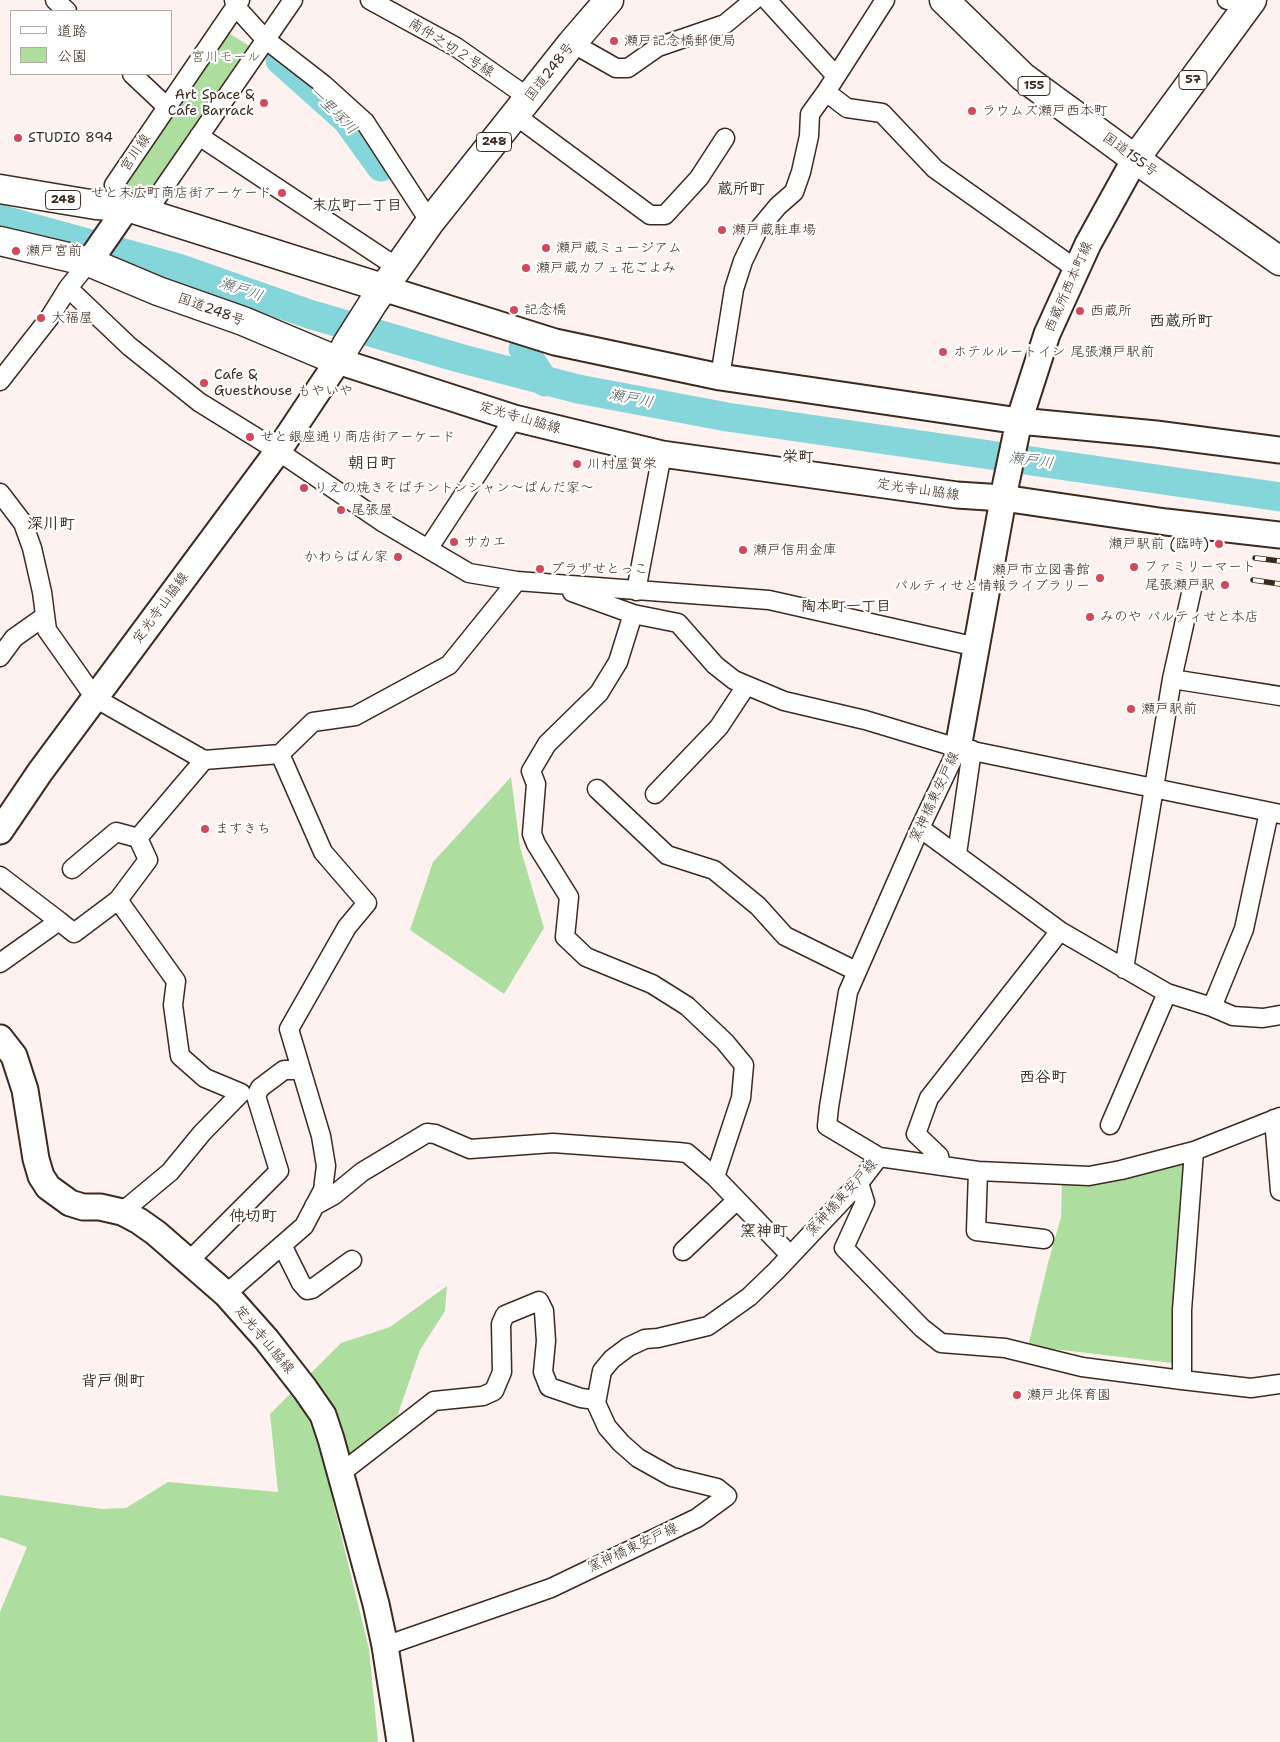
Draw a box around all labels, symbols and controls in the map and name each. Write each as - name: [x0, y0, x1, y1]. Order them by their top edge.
- legend: [10, 10, 172, 75]
- street label: 南仲之切２号線: [405, 15, 497, 81]
- text: 道路: [57, 21, 87, 41]
- place label: 瀬戸記念橋郵便局: [624, 33, 736, 49]
- marker: 瀬戸記念橋郵便局: [608, 35, 620, 47]
- street label: 国道248号: [522, 39, 578, 105]
- text: 公園: [57, 46, 87, 66]
- park label: 宮川モール: [191, 49, 261, 65]
- road number: 57: [1179, 70, 1207, 90]
- road number: 155: [1018, 76, 1050, 95]
- water label: 一里塚川: [305, 83, 361, 139]
- place label: Art Space & Cafe Barrack: [168, 87, 254, 120]
- marker: Art Space & Cafe Barrack: [258, 97, 270, 109]
- place label: ラウムズ瀬戸西本町: [982, 103, 1108, 119]
- marker: ラウムズ瀬戸西本町: [966, 105, 978, 117]
- street label: 国道155号: [1099, 129, 1161, 181]
- place label: STUDIO 894: [28, 130, 113, 146]
- street label: 宮川線: [117, 131, 155, 175]
- marker: STUDIO 894: [12, 132, 24, 144]
- road number: 248: [476, 132, 512, 152]
- district label: 蔵所町: [717, 180, 765, 200]
- place label: せと末広町商店街アーケード: [91, 185, 272, 201]
- marker: せと末広町商店街アーケード: [276, 187, 288, 199]
- road number: 248: [46, 190, 80, 210]
- district label: 末広町一丁目: [312, 197, 402, 215]
- place label: 瀬戸蔵駐車場: [732, 222, 816, 238]
- marker: 瀬戸蔵駐車場: [716, 224, 728, 236]
- street label: 西蔵所西本町線: [1041, 239, 1097, 335]
- place label: 瀬戸蔵ミュージアム: [556, 240, 682, 256]
- marker: 瀬戸蔵ミュージアム: [540, 242, 552, 254]
- place label: 瀬戸宮前: [26, 243, 82, 259]
- marker: 瀬戸宮前: [10, 245, 22, 257]
- place label: 瀬戸蔵カフェ花ごよみ: [536, 260, 676, 276]
- marker: 瀬戸蔵カフェ花ごよみ: [520, 262, 532, 274]
- water label: 瀬戸川: [217, 274, 265, 306]
- street label: 国道248号: [175, 290, 247, 330]
- place label: 記念橋: [524, 302, 566, 318]
- place label: 西蔵所: [1090, 303, 1132, 319]
- marker: 記念橋: [508, 304, 520, 316]
- marker: 西蔵所: [1074, 305, 1086, 317]
- place label: 大福屋: [51, 310, 93, 326]
- marker: 大福屋: [35, 312, 47, 324]
- district label: 西蔵所町: [1149, 312, 1213, 332]
- place label: ホテルルートイン 尾張瀬戸駅前: [953, 344, 1154, 360]
- marker: ホテルルートイン 尾張瀬戸駅前: [937, 346, 949, 358]
- place label: Cafe & Guesthouse もやいや: [214, 367, 353, 400]
- marker: Cafe & Guesthouse もやいや: [198, 377, 210, 389]
- water label: 瀬戸川: [607, 386, 655, 412]
- street label: 定光寺山脇線: [477, 398, 563, 438]
- place label: せと銀座通り商店街アーケード: [260, 429, 455, 445]
- marker: せと銀座通り商店街アーケード: [244, 431, 256, 443]
- district label: 栄町: [782, 448, 814, 468]
- water label: 瀬戸川: [1007, 449, 1055, 473]
- district label: 朝日町: [348, 454, 396, 474]
- place label: 川村屋賀栄: [587, 456, 657, 472]
- marker: 川村屋賀栄: [571, 458, 583, 470]
- street label: 定光寺山脇線: [875, 476, 961, 504]
- place label: りえの焼きそばチントンシャン～ぱんだ家～: [314, 480, 594, 496]
- marker: りえの焼きそばチントンシャン～ぱんだ家～: [298, 482, 310, 494]
- place label: 尾張屋: [351, 502, 393, 518]
- marker: 尾張屋: [335, 504, 347, 516]
- district label: 深川町: [27, 515, 75, 535]
- place label: サカエ: [464, 534, 506, 550]
- marker: サカエ: [448, 536, 460, 548]
- place label: 瀬戸駅前 (臨時): [1108, 536, 1209, 552]
- marker: 瀬戸駅前 (臨時): [1213, 538, 1225, 550]
- place label: 瀬戸信用金庫: [753, 542, 837, 558]
- marker: 瀬戸信用金庫: [737, 544, 749, 556]
- place label: かわらばん家: [304, 549, 388, 565]
- marker: かわらばん家: [392, 551, 404, 563]
- place label: ファミリーマート: [1144, 559, 1256, 575]
- place label: プラザせとっこ: [550, 561, 648, 577]
- marker: ファミリーマート: [1128, 561, 1140, 573]
- place label: 瀬戸市立図書館 パルティせと情報ライブラリー: [894, 562, 1090, 594]
- marker: プラザせとっこ: [534, 563, 546, 575]
- street label: 定光寺山脇線: [130, 569, 192, 647]
- marker: 瀬戸市立図書館 パルティせと情報ライブラリー: [1094, 572, 1106, 584]
- place label: 尾張瀬戸駅: [1145, 577, 1215, 593]
- marker: 尾張瀬戸駅: [1219, 579, 1231, 591]
- district label: 陶本町一丁目: [801, 598, 891, 616]
- place label: みのや パルティせと本店: [1100, 609, 1259, 625]
- marker: みのや パルティせと本店: [1084, 611, 1096, 623]
- place label: 瀬戸駅前: [1141, 701, 1197, 717]
- marker: 瀬戸駅前: [1125, 703, 1137, 715]
- street label: 窯神橋東安戸線: [907, 749, 963, 845]
- place label: ますきち: [215, 821, 271, 837]
- marker: ますきち: [199, 823, 211, 835]
- district label: 西谷町: [1019, 1068, 1067, 1088]
- street label: 窯神橋東安戸線: [803, 1156, 881, 1240]
- district label: 仲切町: [229, 1207, 277, 1227]
- district label: 窯神町: [740, 1222, 788, 1242]
- street label: 定光寺山脇線: [231, 1302, 297, 1378]
- district label: 背戸側町: [81, 1372, 145, 1392]
- place label: 瀬戸北保育園: [1027, 1387, 1111, 1403]
- marker: 瀬戸北保育園: [1011, 1389, 1023, 1401]
- street label: 窯神橋東安戸線: [585, 1520, 681, 1576]

